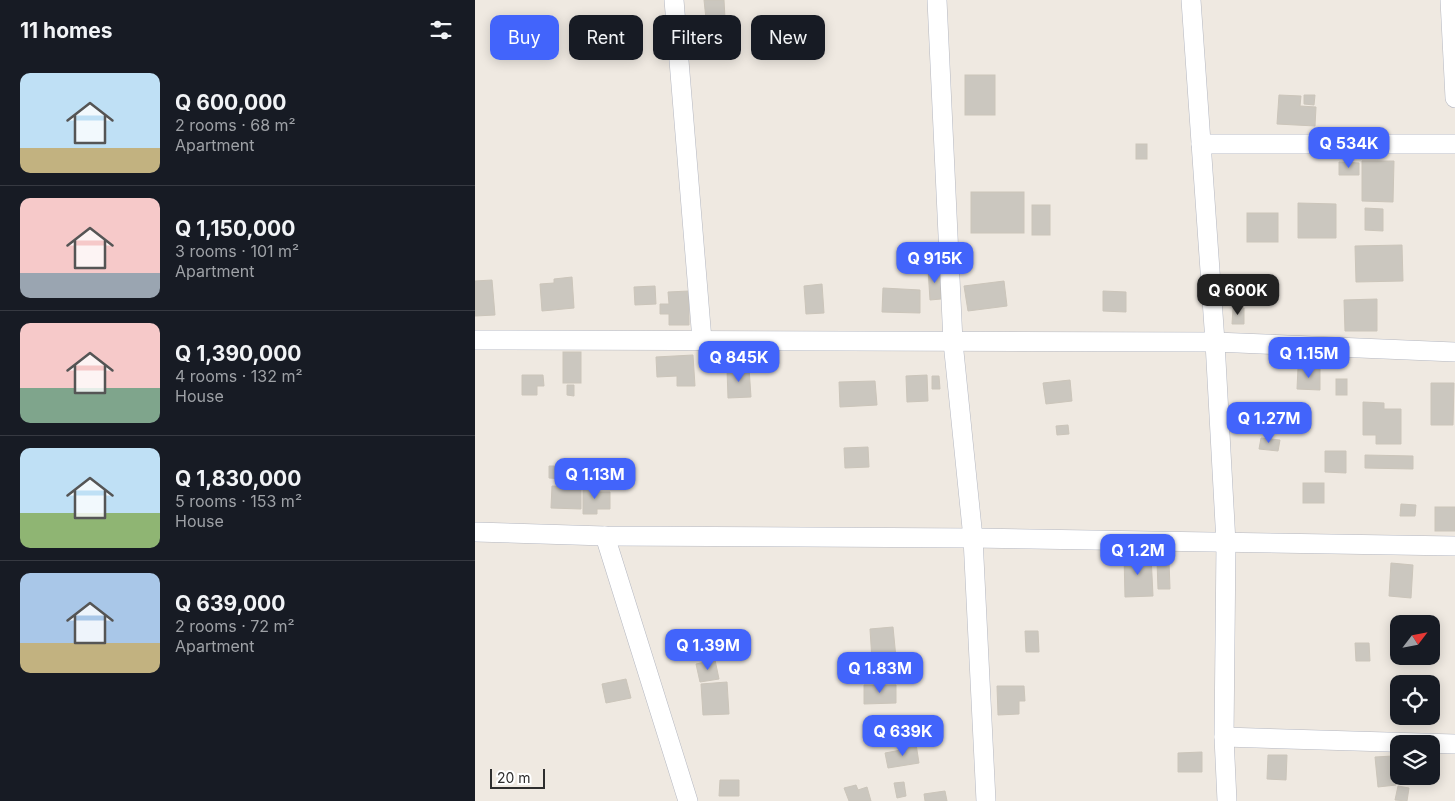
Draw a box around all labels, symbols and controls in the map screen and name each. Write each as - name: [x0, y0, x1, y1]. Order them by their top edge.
- chip: Buy: [490, 15, 559, 60]
- chip: Rent: [569, 15, 643, 60]
- chip: Filters: [653, 15, 741, 60]
- chip: New: [751, 15, 825, 60]
- icon: filters: [427, 16, 455, 44]
- text: 11 homes: [20, 18, 112, 43]
- text: Q 600,000: [175, 90, 287, 115]
- icon: home: [60, 93, 120, 153]
- text: 2 rooms · 68 m²: [175, 115, 296, 135]
- pin: Q 534K: [1308, 126, 1390, 169]
- text: Q 534K: [1319, 133, 1379, 153]
- text: Apartment: [175, 135, 255, 155]
- text: Q 1,150,000: [175, 216, 295, 241]
- icon: home: [60, 218, 120, 278]
- text: 3 rooms · 101 m²: [175, 241, 299, 261]
- pin: Q 915K: [894, 242, 976, 284]
- text: Q 915K: [907, 248, 963, 268]
- text: Apartment: [175, 261, 255, 281]
- pin: Q 600K: [1197, 274, 1279, 316]
- text: Q 600K: [1208, 280, 1268, 300]
- pin: Q 1.15M: [1263, 336, 1355, 379]
- pin: Q 845K: [698, 340, 780, 383]
- text: Q 1,390,000: [175, 341, 302, 366]
- icon: home: [60, 343, 120, 403]
- text: Q 1.15M: [1279, 343, 1339, 363]
- text: Q 845K: [709, 347, 769, 367]
- text: 4 rooms · 132 m²: [175, 366, 303, 386]
- text: House: [175, 386, 224, 406]
- pin: Q 1.27M: [1223, 402, 1315, 444]
- text: Q 1.27M: [1238, 408, 1300, 428]
- pin: Q 1.13M: [549, 458, 641, 500]
- text: Q 1.13M: [565, 464, 625, 484]
- text: Q 1,830,000: [175, 466, 301, 491]
- icon: home: [60, 468, 120, 528]
- text: 5 rooms · 153 m²: [175, 491, 302, 511]
- text: House: [175, 511, 224, 531]
- pin: Q 1.2M: [1097, 534, 1179, 576]
- text: Q 1.2M: [1111, 540, 1165, 560]
- text: Q 639,000: [175, 591, 285, 616]
- icon: home: [60, 593, 120, 653]
- north arrow: [1390, 615, 1440, 665]
- map controls: [1390, 615, 1440, 785]
- text: 2 rooms · 72 m²: [175, 616, 295, 636]
- pin: Q 1.39M: [662, 628, 754, 671]
- text: Q 1.39M: [676, 635, 740, 655]
- text: Apartment: [175, 636, 255, 656]
- pin: Q 1.83M: [834, 652, 926, 694]
- text: Q 1.83M: [848, 658, 912, 678]
- button: locate: [1390, 675, 1440, 725]
- pin: Q 639K: [862, 714, 944, 757]
- text: Q 639K: [874, 721, 932, 741]
- button: layers: [1390, 735, 1440, 785]
- scale bar: [490, 766, 545, 789]
- text: 20 m: [497, 769, 531, 786]

